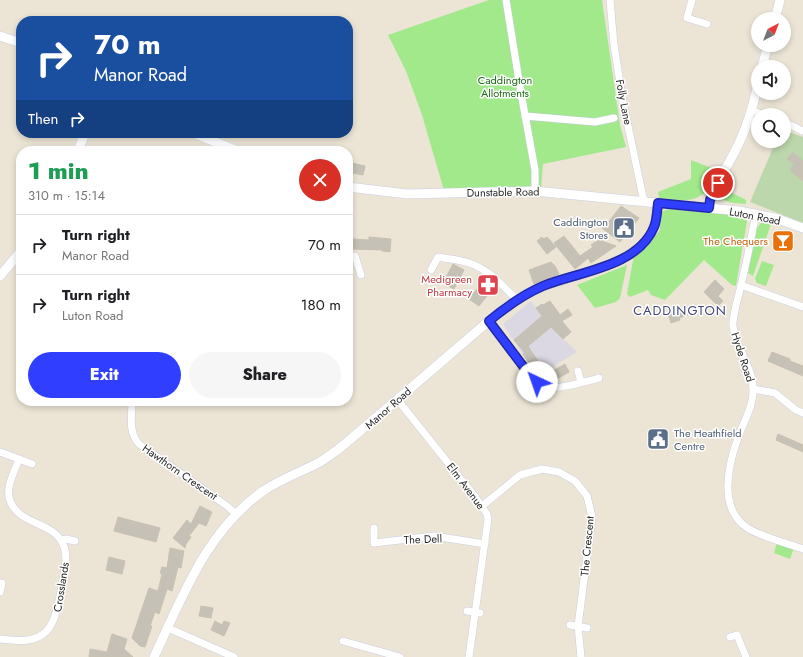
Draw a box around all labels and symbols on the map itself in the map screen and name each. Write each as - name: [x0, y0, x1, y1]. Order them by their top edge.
- north arrow: [751, 12, 791, 52]
- park label: Caddington Allotments: [478, 72, 532, 101]
- street label: Folly Lane: [612, 78, 636, 126]
- pin: [701, 166, 735, 200]
- street label: Dunstable Road: [466, 183, 540, 201]
- street label: Luton Road: [728, 203, 782, 229]
- place label: Caddington Stores: [553, 214, 609, 243]
- public building icon: Caddington Stores: [611, 215, 637, 241]
- bar icon: The Chequers: [770, 228, 796, 254]
- place label: The Chequers: [703, 233, 769, 249]
- place label: Medigreen Pharmacy: [421, 271, 472, 300]
- pharmacy icon: Medigreen Pharmacy: [475, 272, 501, 298]
- district label: CADDINGTON: [633, 301, 727, 320]
- street label: Hyde Road: [727, 330, 759, 384]
- position arrow: [516, 361, 558, 403]
- street label: Manor Road: [361, 383, 415, 433]
- place label: The Heathfield Centre: [674, 425, 742, 454]
- public building icon: The Heathfield Centre: [645, 426, 671, 452]
- street label: Hawthorn Crescent: [139, 440, 221, 504]
- street label: Elm Avenue: [443, 459, 489, 513]
- street label: The Crescent: [576, 515, 598, 577]
- street label: The Dell: [404, 530, 442, 548]
- street label: Crosslands: [49, 560, 73, 613]

